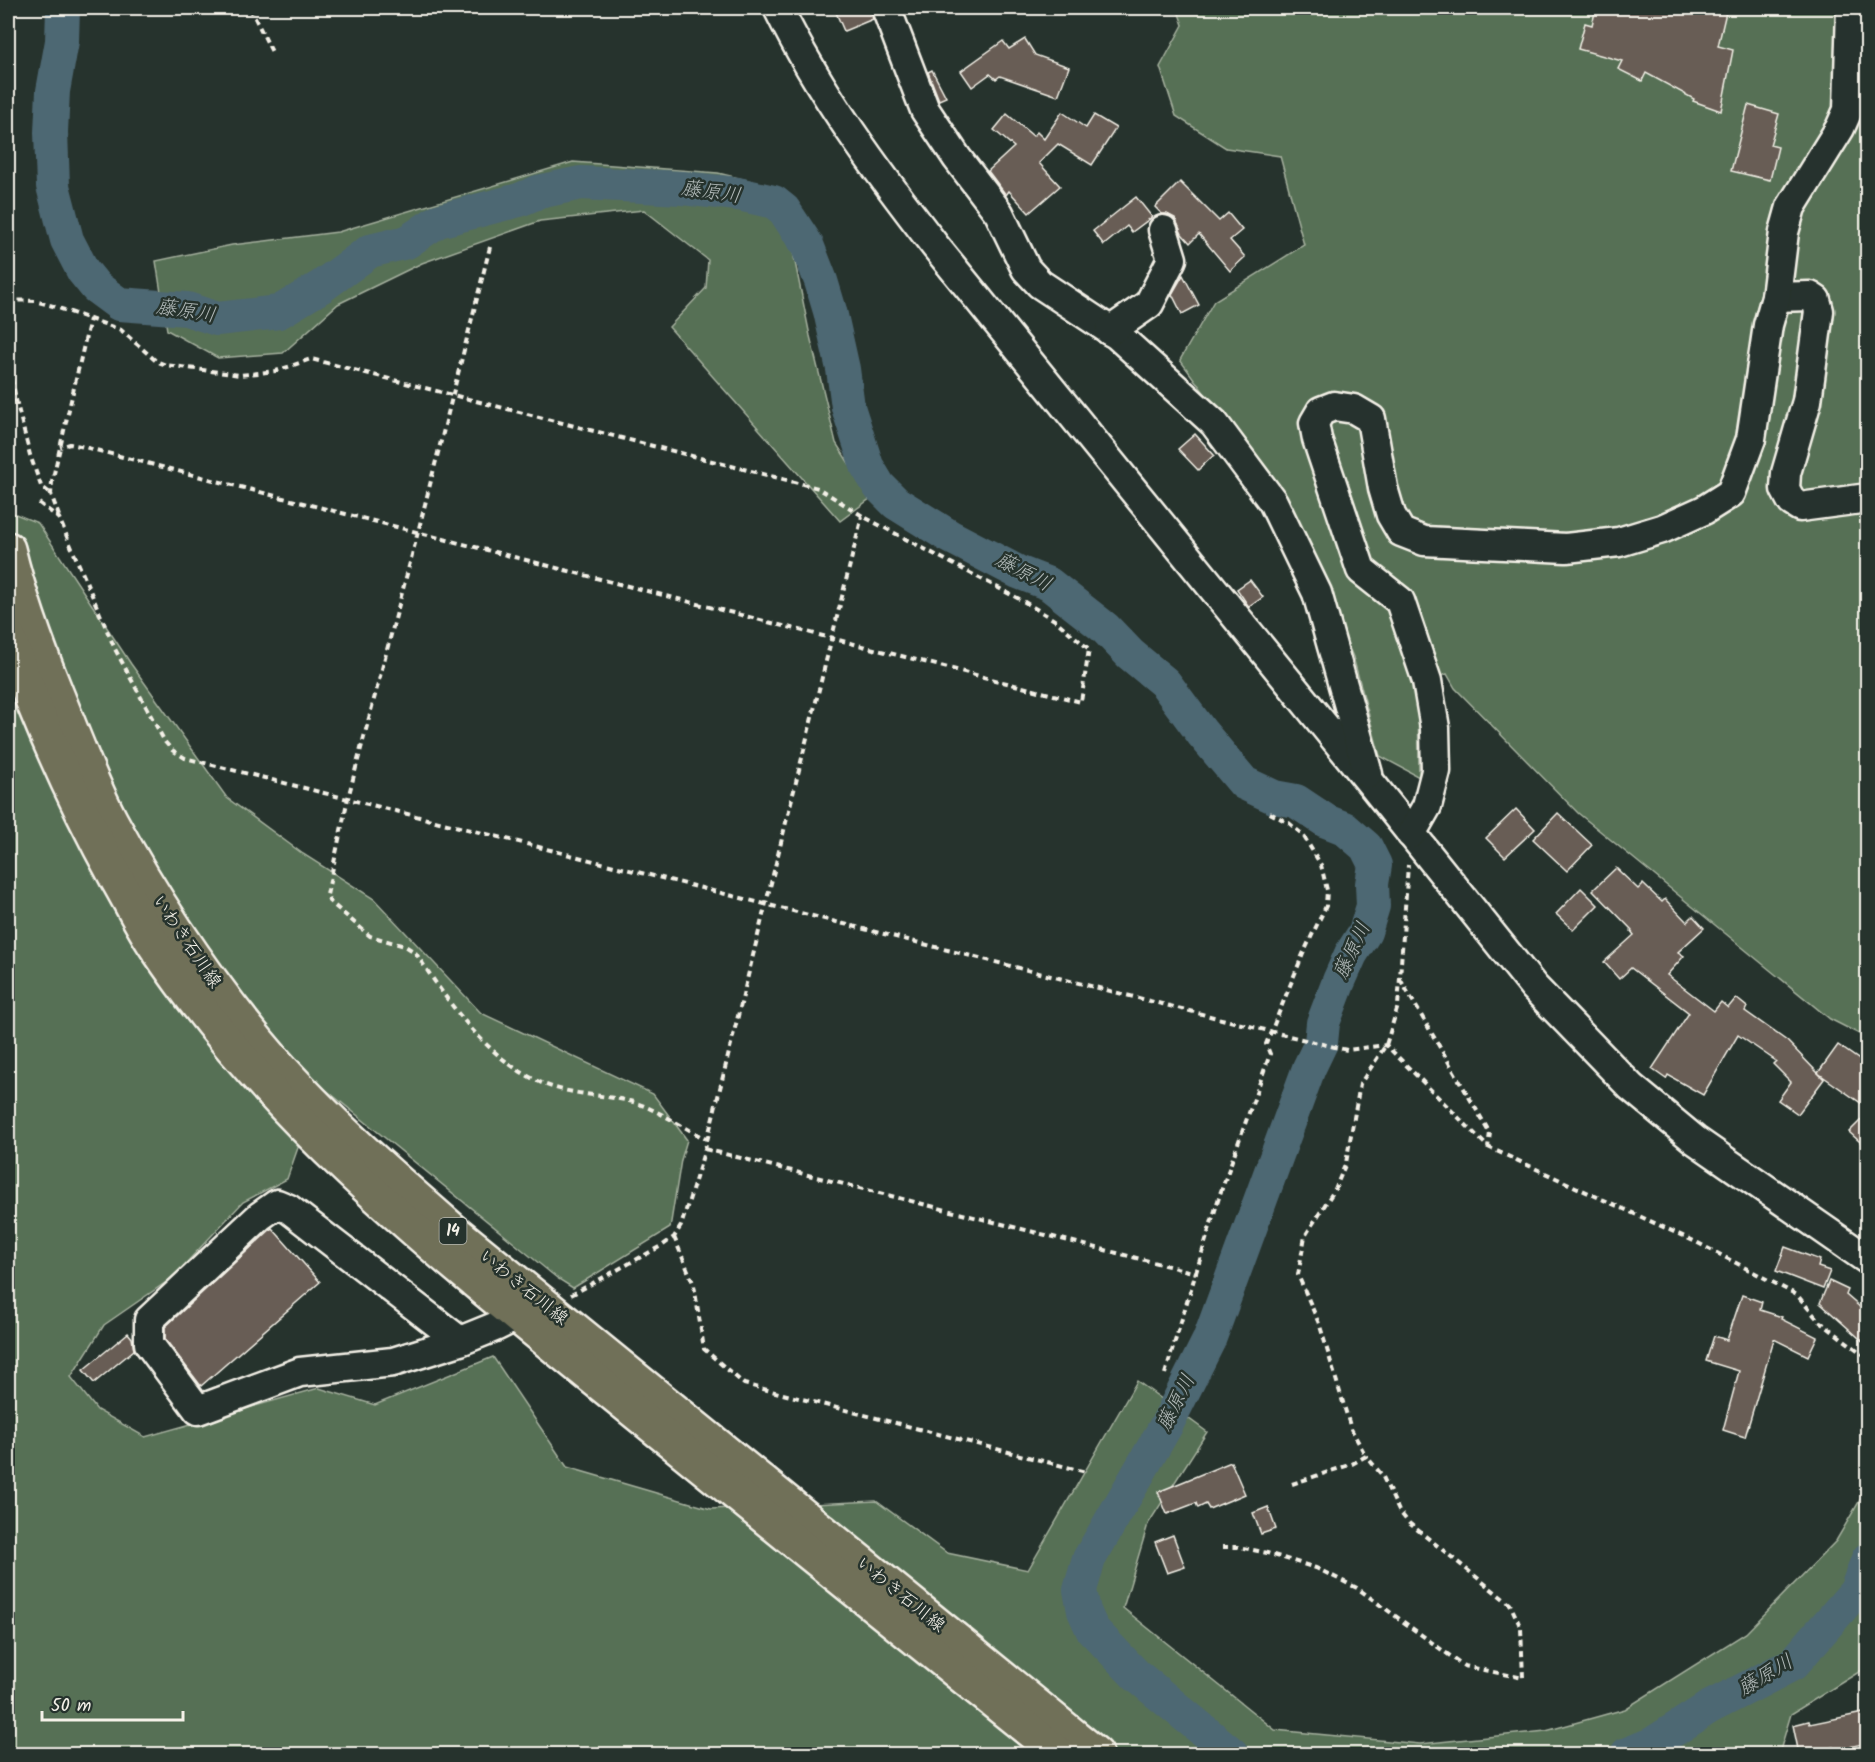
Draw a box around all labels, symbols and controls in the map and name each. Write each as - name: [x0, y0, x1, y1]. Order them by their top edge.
- water label: 藤原川: [679, 173, 743, 213]
- water label: 藤原川: [154, 292, 218, 332]
- water label: 藤原川: [989, 545, 1057, 601]
- street label: いわき石川線: [144, 889, 228, 995]
- water label: 藤原川: [1326, 917, 1380, 985]
- road number: 14: [440, 1218, 466, 1244]
- street label: いわき石川線: [472, 1243, 574, 1333]
- water label: 藤原川: [1149, 1369, 1205, 1437]
- street label: いわき石川線: [849, 1550, 951, 1640]
- water label: 藤原川: [1732, 1647, 1800, 1705]
- scale bar: [42, 1684, 183, 1722]
- text: 50 m: [51, 1692, 91, 1721]

